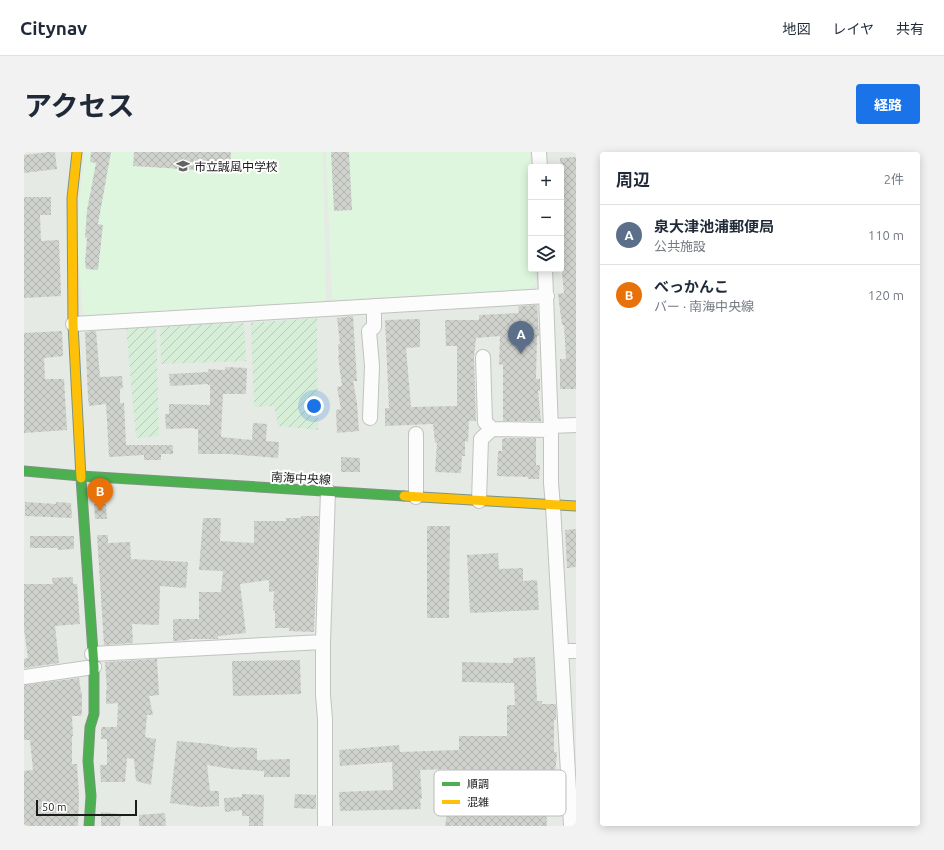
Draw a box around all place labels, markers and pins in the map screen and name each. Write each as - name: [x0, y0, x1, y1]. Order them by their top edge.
- school or university icon: 市立誠風中学校: [175, 158, 191, 174]
- place label: 市立誠風中学校: [194, 160, 278, 173]
- pin: A: [508, 321, 534, 354]
- pin: B: [87, 478, 113, 511]

